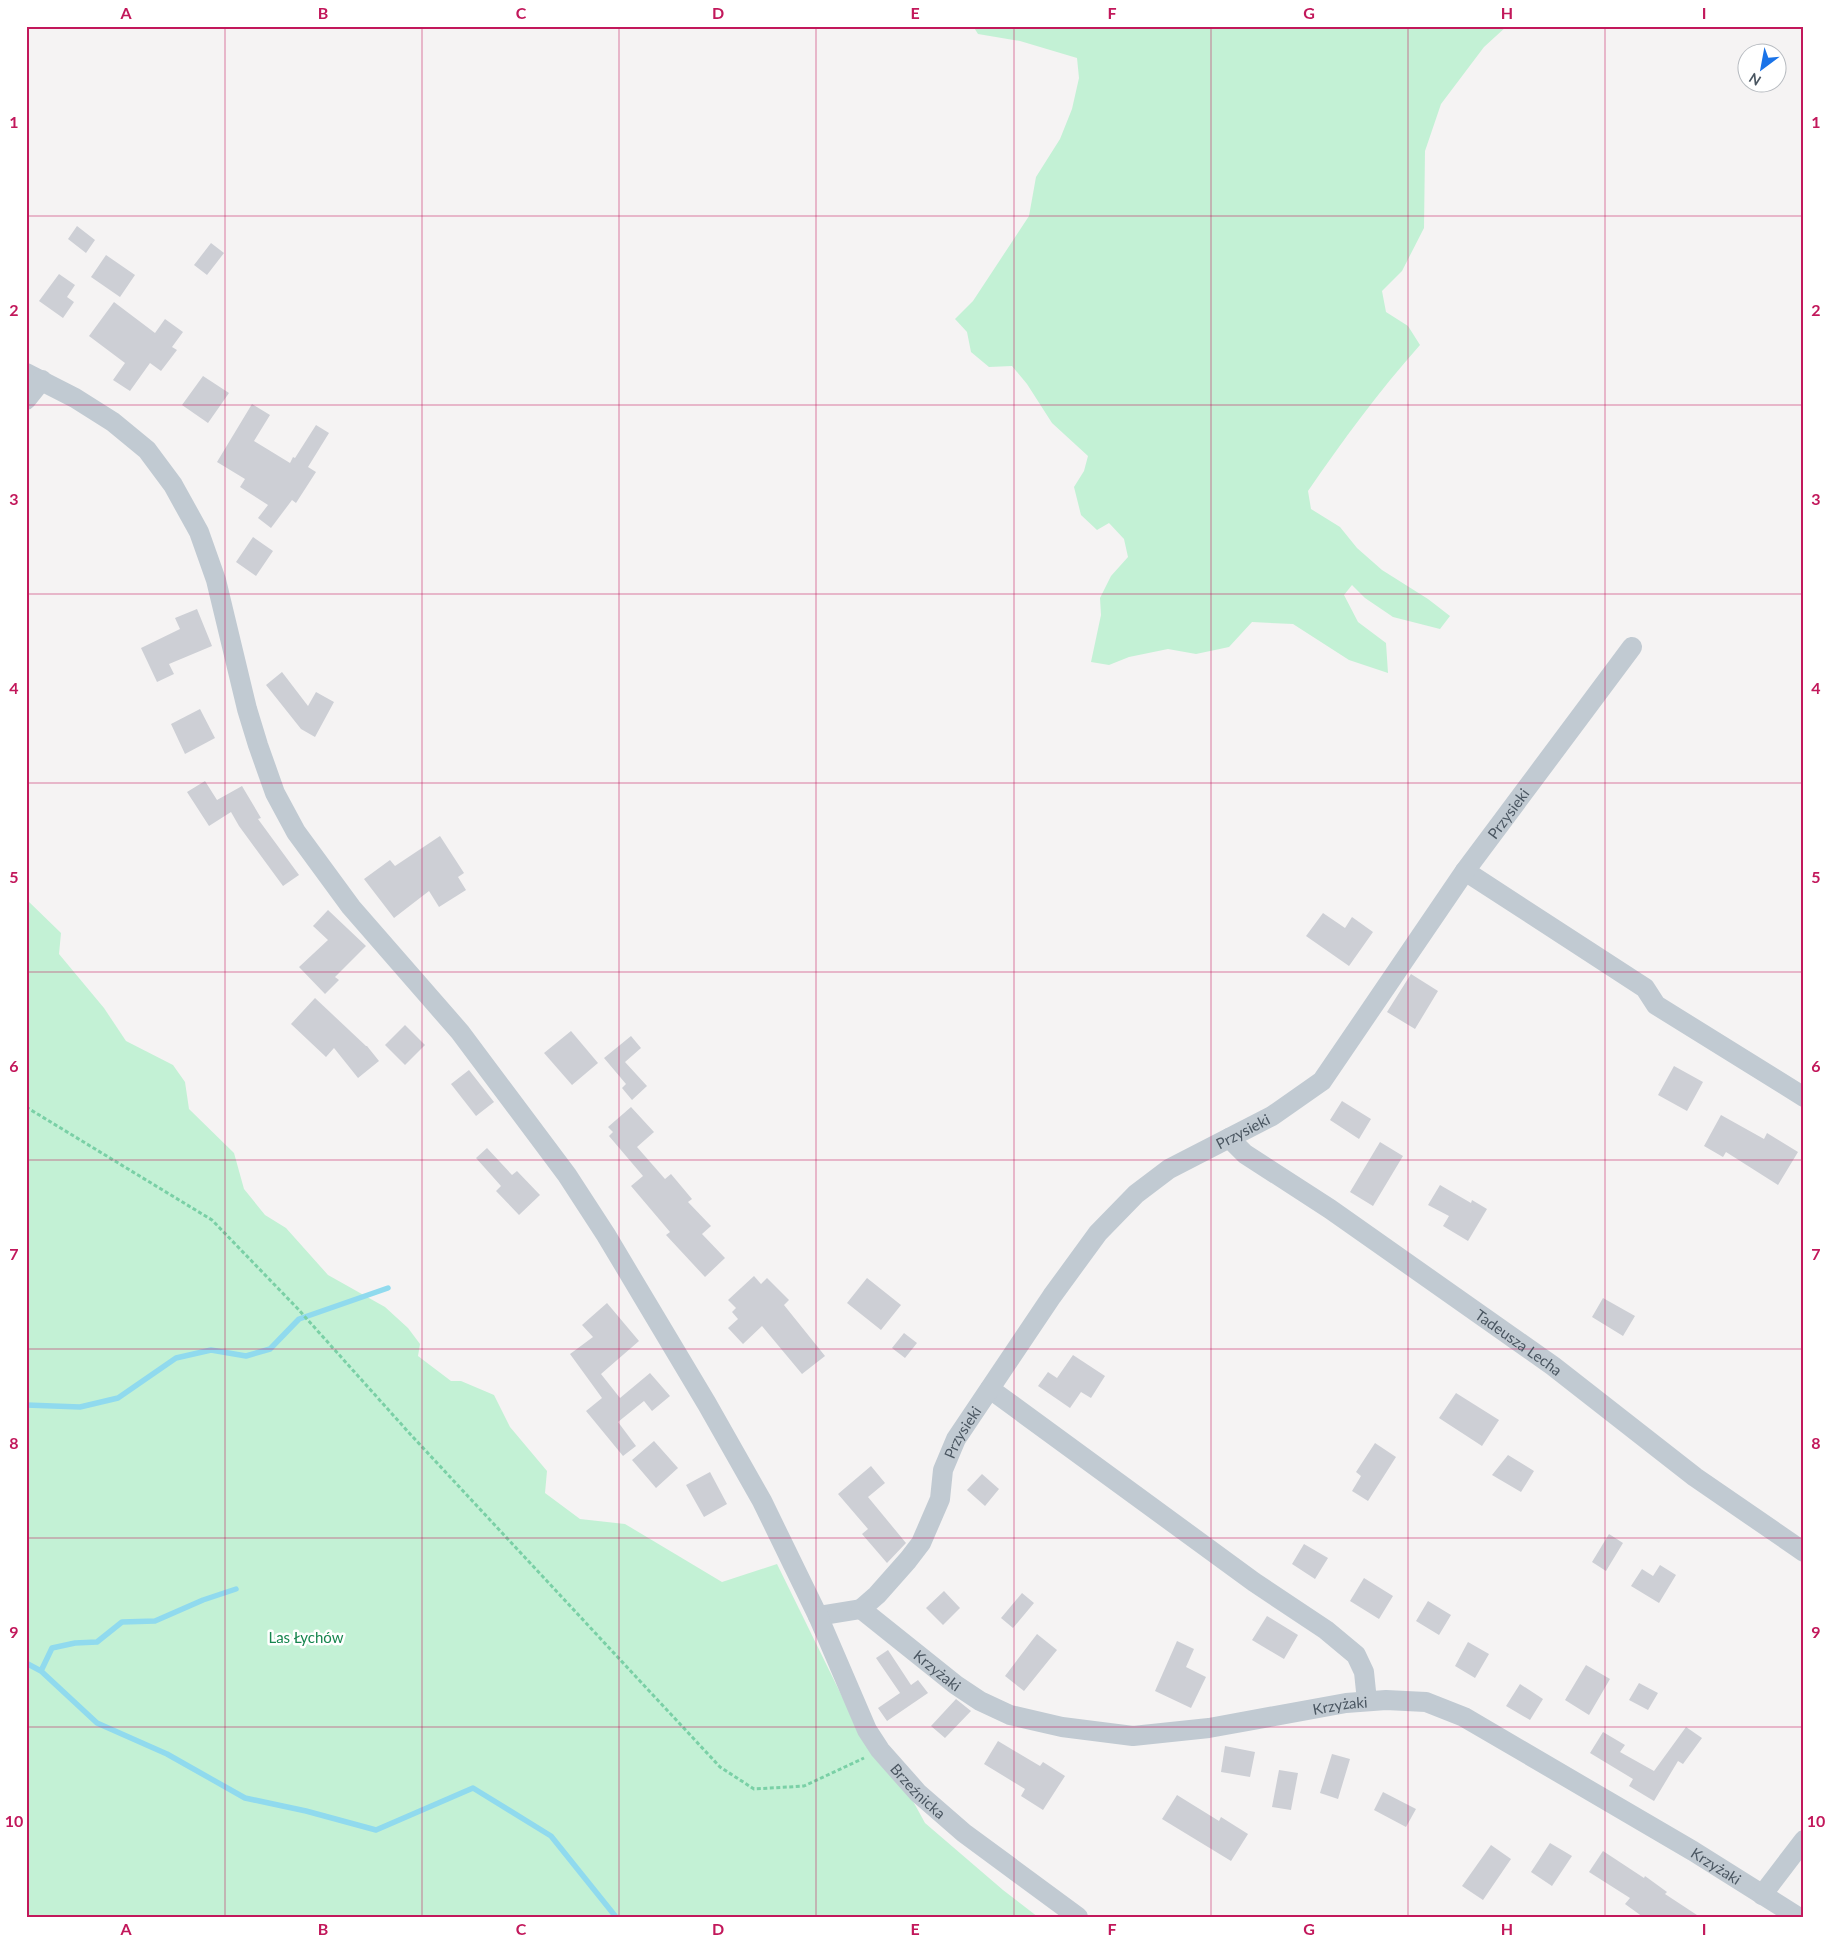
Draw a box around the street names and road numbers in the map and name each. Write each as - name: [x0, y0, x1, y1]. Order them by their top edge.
- street label: Przysieki: [1483, 785, 1532, 842]
- street label: Przysieki: [1213, 1110, 1273, 1152]
- street label: Tadeusza Lecha: [1472, 1305, 1566, 1379]
- street label: Przysieki: [940, 1403, 985, 1461]
- street label: Krzyżaki: [910, 1646, 964, 1695]
- street label: Krzyżaki: [1311, 1692, 1368, 1718]
- street label: Brzeźnicka: [887, 1760, 950, 1822]
- street label: Krzyżaki: [1688, 1843, 1744, 1888]

